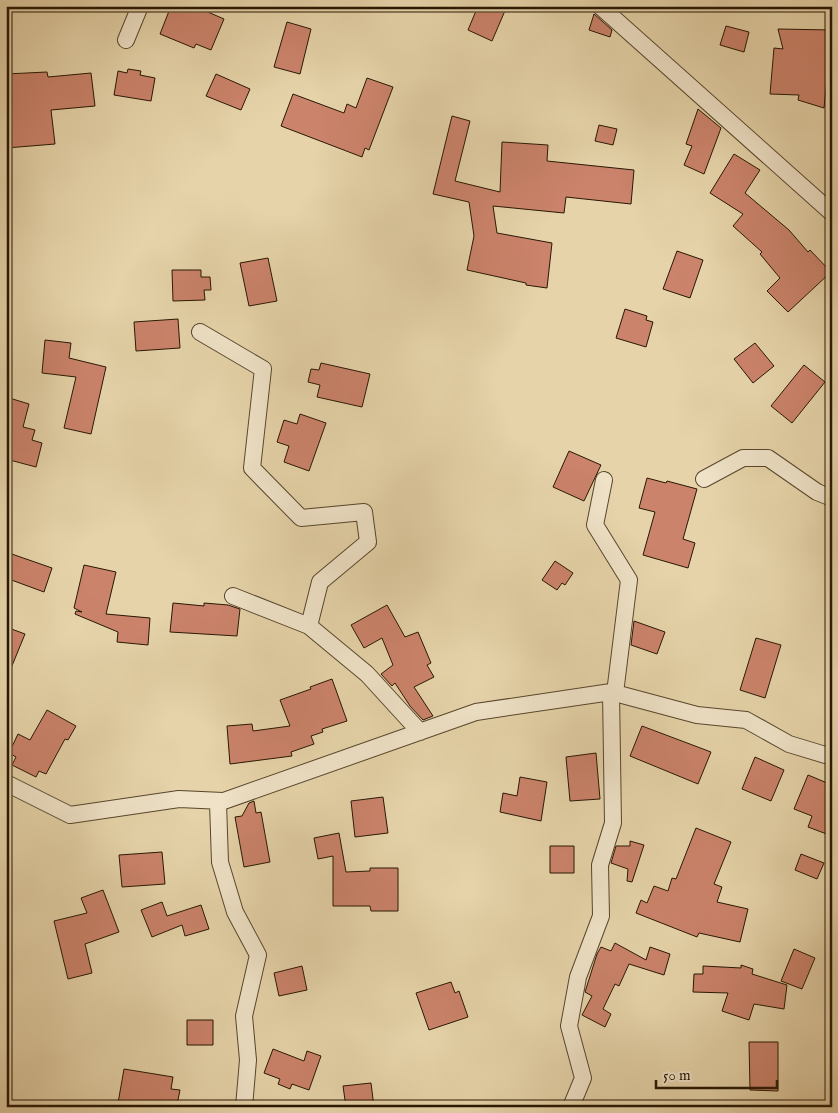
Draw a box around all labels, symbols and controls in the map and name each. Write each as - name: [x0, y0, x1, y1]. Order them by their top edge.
- scale bar: [656, 1058, 777, 1090]
- text: 50 m: [663, 1066, 691, 1085]

